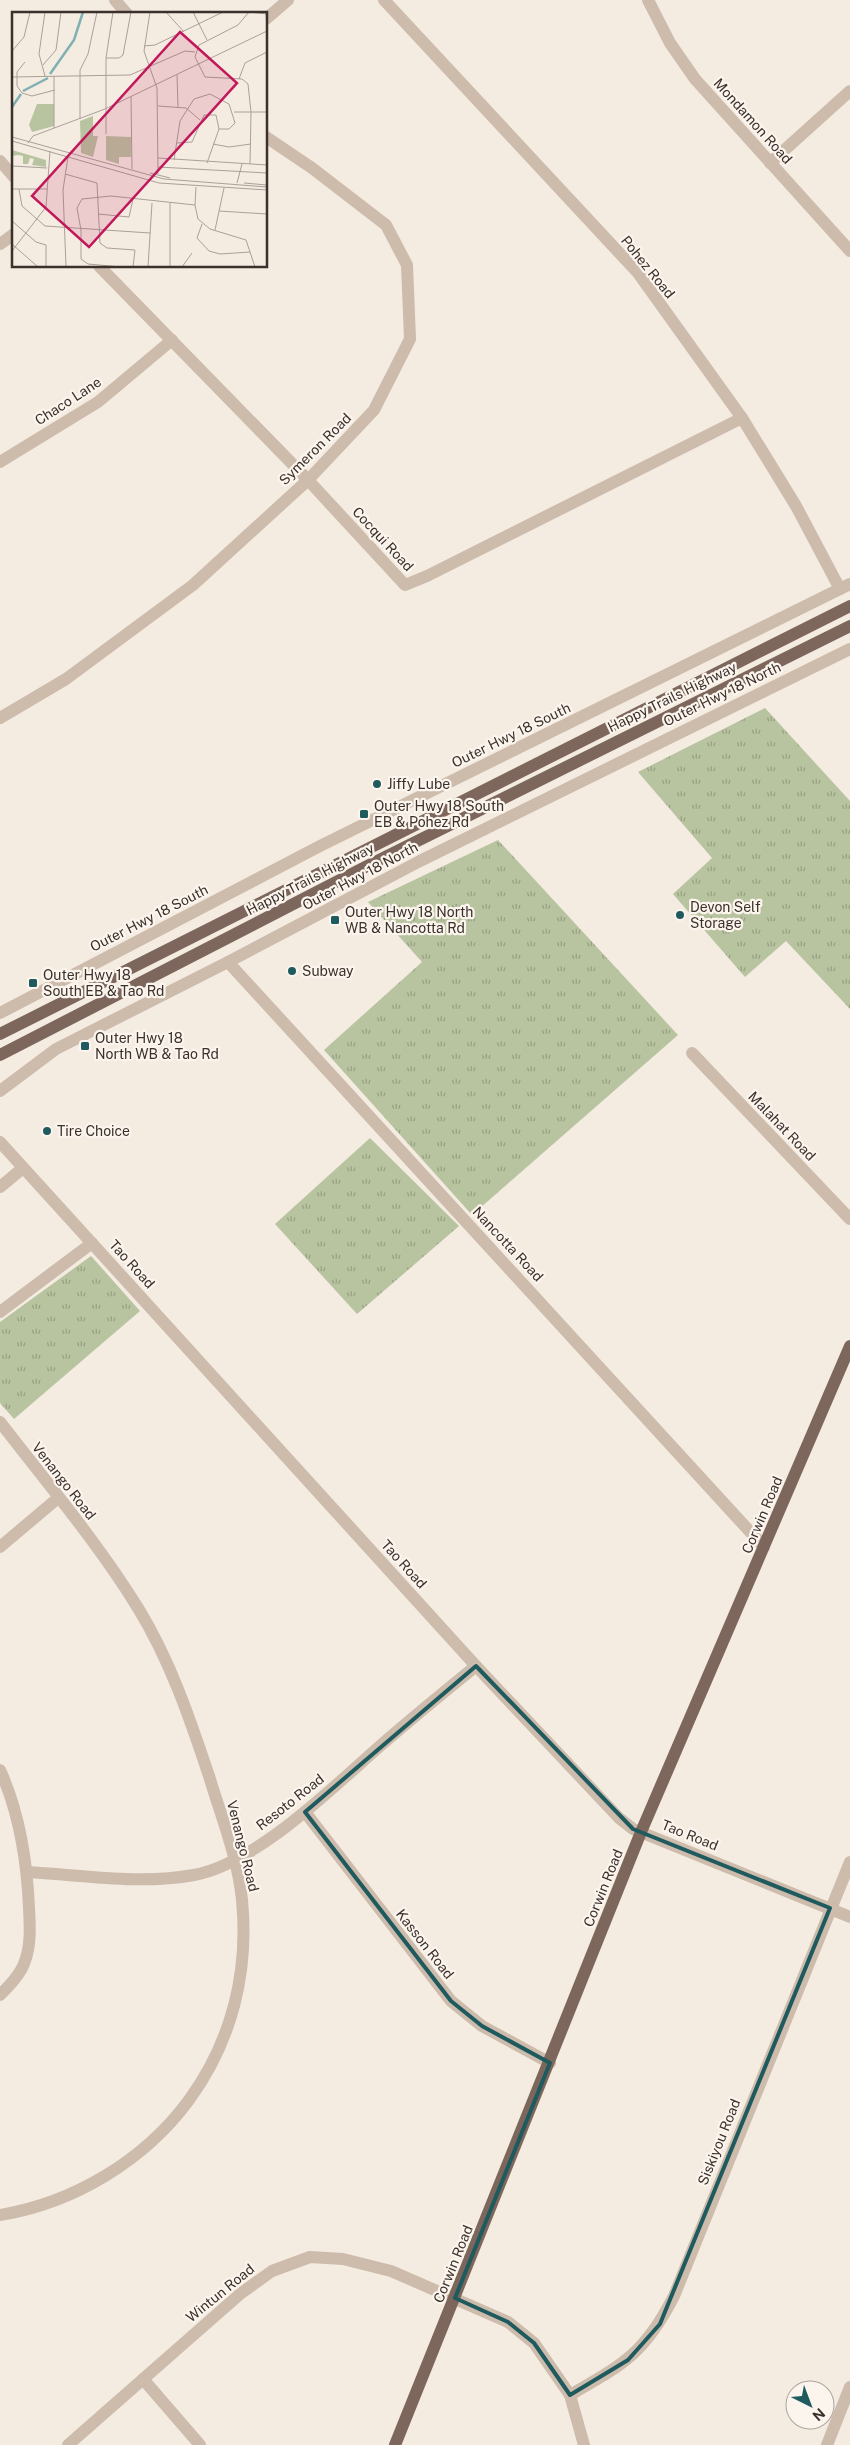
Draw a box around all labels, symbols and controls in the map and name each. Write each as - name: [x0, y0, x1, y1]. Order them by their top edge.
- inset map: [12, 12, 268, 268]
- street label: Mondamon Road: [711, 75, 795, 167]
- street label: Pohez Road: [618, 232, 678, 302]
- street label: Chaco Lane: [32, 374, 104, 428]
- street label: Symeron Road: [276, 410, 354, 488]
- street label: Cocqui Road: [349, 504, 417, 574]
- street label: Happy Trails Highway: [605, 659, 739, 735]
- street label: Outer Hwy 18 North: [661, 659, 783, 729]
- street label: Outer Hwy 18 South: [449, 699, 573, 771]
- place label: Jiffy Lube: [387, 776, 450, 792]
- marker: Jiffy Lube: [371, 778, 383, 790]
- place label: Outer Hwy 18 South EB & Pohez Rd: [374, 798, 504, 830]
- marker: Outer Hwy 18 South EB & Pohez Rd: [358, 808, 370, 820]
- street label: Outer Hwy 18 North: [300, 839, 420, 913]
- street label: Happy Trails Highway: [243, 840, 377, 918]
- street label: Outer Hwy 18 South: [87, 881, 211, 955]
- place label: Devon Self Storage: [690, 899, 761, 931]
- place label: Outer Hwy 18 North WB & Nancotta Rd: [345, 904, 473, 936]
- marker: Devon Self Storage: [674, 909, 686, 921]
- marker: Outer Hwy 18 North WB & Nancotta Rd: [329, 914, 341, 926]
- place label: Subway: [302, 963, 354, 979]
- marker: Subway: [286, 965, 298, 977]
- place label: Outer Hwy 18 South EB & Tao Rd: [43, 967, 164, 999]
- marker: Outer Hwy 18 South EB & Tao Rd: [27, 977, 39, 989]
- place label: Outer Hwy 18 North WB & Tao Rd: [95, 1030, 219, 1062]
- marker: Outer Hwy 18 North WB & Tao Rd: [79, 1040, 91, 1052]
- street label: Malahat Road: [745, 1088, 819, 1164]
- place label: Tire Choice: [57, 1123, 130, 1139]
- marker: Tire Choice: [41, 1125, 53, 1137]
- street label: Nancotta Road: [469, 1203, 547, 1285]
- street label: Tao Road: [106, 1236, 158, 1292]
- street label: Venango Road: [29, 1439, 99, 1523]
- street label: Corwin Road: [739, 1474, 785, 1556]
- street label: Tao Road: [378, 1536, 430, 1592]
- street label: Resoto Road: [253, 1771, 327, 1833]
- street label: Venango Road: [224, 1799, 262, 1893]
- street label: Tao Road: [659, 1816, 721, 1854]
- street label: Corwin Road: [580, 1847, 626, 1929]
- street label: Kasson Road: [393, 1906, 457, 1982]
- street label: Siskiyou Road: [695, 2097, 743, 2187]
- street label: Corwin Road: [430, 2223, 476, 2305]
- street label: Wintun Road: [183, 2261, 257, 2325]
- north arrow: [785, 2380, 835, 2430]
- text: N: [809, 2405, 828, 2424]

